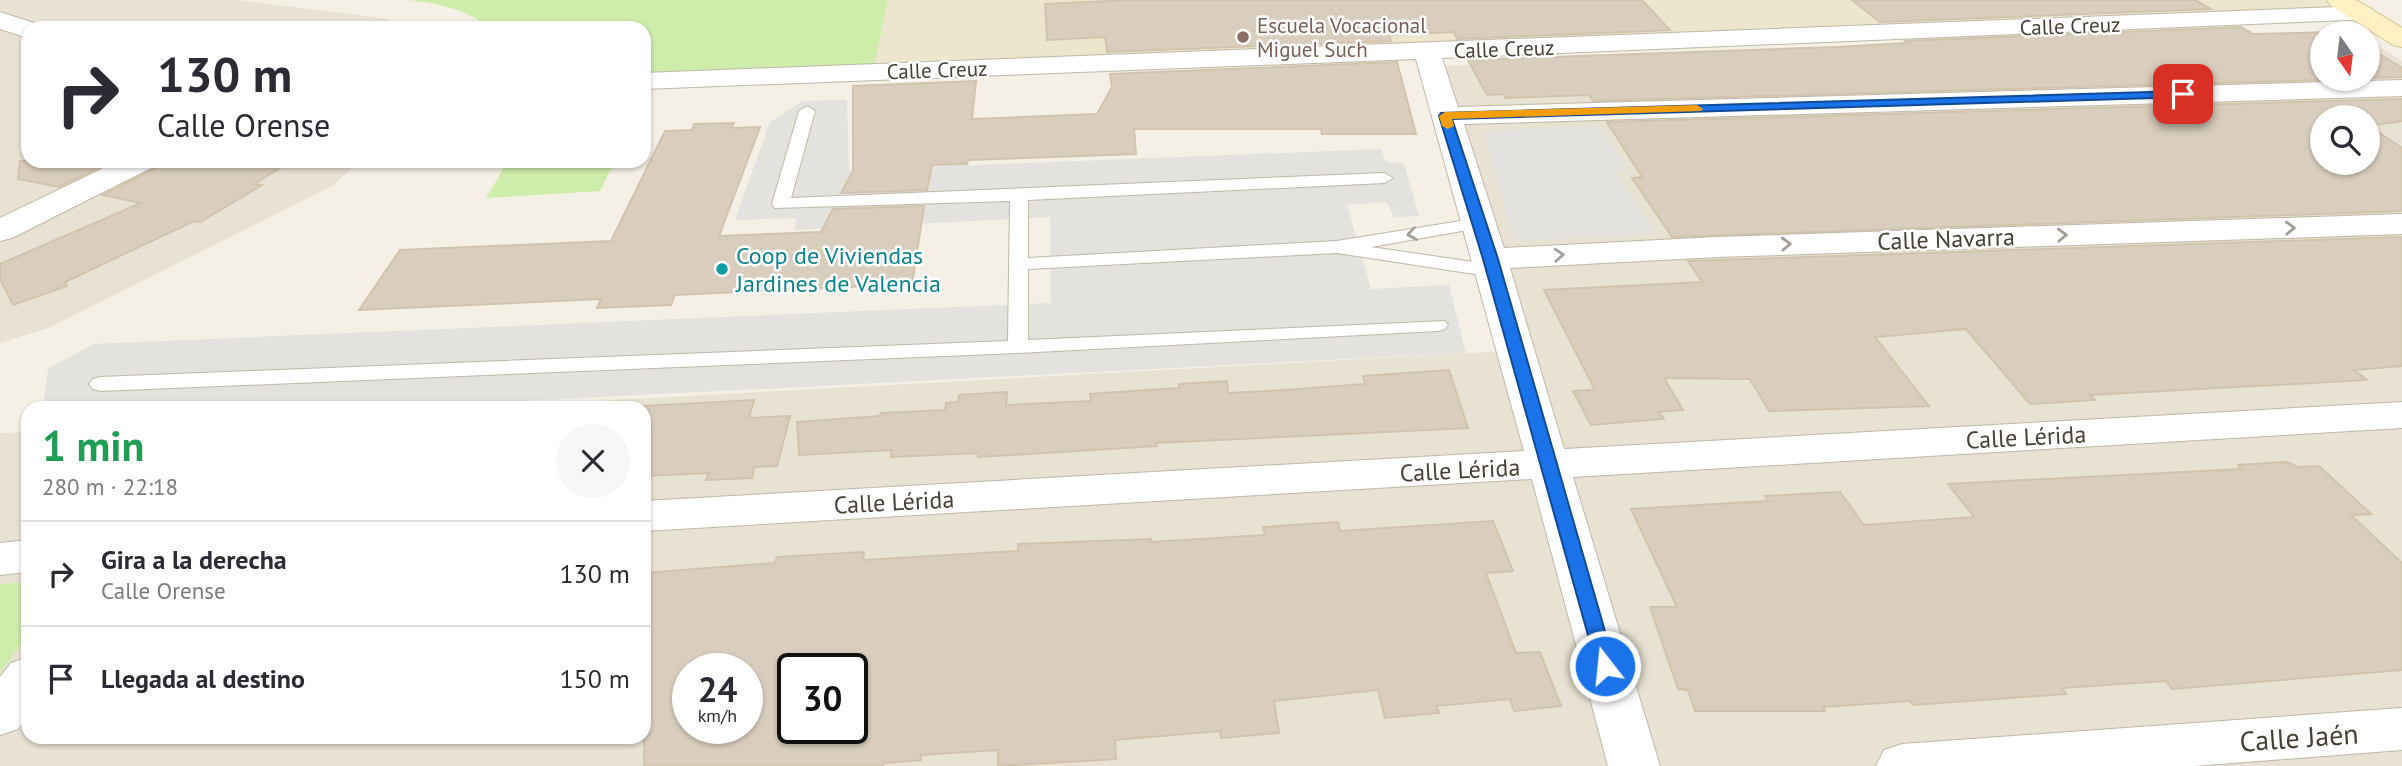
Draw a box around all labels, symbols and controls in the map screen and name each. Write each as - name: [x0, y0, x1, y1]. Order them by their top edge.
- street label: Calle Creuz: [2019, 11, 2121, 41]
- place label: Escuela Vocacional Miguel Such: [1257, 12, 1426, 63]
- north arrow: [2310, 21, 2380, 91]
- map controls: [2310, 21, 2380, 175]
- marker: Escuela Vocacional Miguel Such: [1235, 29, 1251, 45]
- street label: Calle Creuz: [1453, 34, 1555, 64]
- text: 130 m: [157, 42, 292, 106]
- icon: right: [42, 49, 133, 140]
- street label: Calle Creuz: [886, 55, 988, 85]
- pin: [2153, 64, 2213, 124]
- icon: arrive: [2164, 75, 2202, 113]
- text: Calle Orense: [157, 104, 330, 146]
- button: search: [2310, 105, 2380, 175]
- one-way arrow: [2284, 220, 2295, 235]
- street label: Calle Navarra: [1877, 221, 2015, 257]
- one-way arrow: [1406, 226, 1418, 241]
- one-way arrow: [2057, 227, 2068, 243]
- one-way arrow: [1781, 237, 1792, 252]
- place label: Coop de Viviendas Jardines de Valencia: [735, 240, 941, 299]
- one-way arrow: [1553, 248, 1564, 263]
- marker: Coop de Viviendas Jardines de Valencia: [714, 261, 730, 277]
- text: 1 min: [42, 418, 144, 473]
- street label: Calle Lérida: [1965, 418, 2087, 456]
- button: close: [556, 424, 630, 498]
- street label: Calle Lérida: [1399, 451, 1521, 489]
- text: 280 m · 22:18: [42, 472, 178, 501]
- street label: Calle Lérida: [833, 483, 955, 521]
- text: Gira a la derecha: [101, 543, 287, 576]
- icon: right: [42, 555, 80, 593]
- text: 130 m: [559, 557, 630, 590]
- text: Calle Orense: [101, 576, 226, 605]
- position arrow: [1568, 629, 1642, 703]
- speed limit sign: 30: [777, 653, 868, 744]
- icon: arrive: [42, 660, 80, 698]
- text: Llegada al destino: [101, 662, 305, 695]
- text: 150 m: [559, 662, 630, 695]
- text: 24: [698, 666, 737, 712]
- text: km/h: [698, 704, 737, 727]
- street label: Calle Jaén: [2238, 714, 2360, 760]

